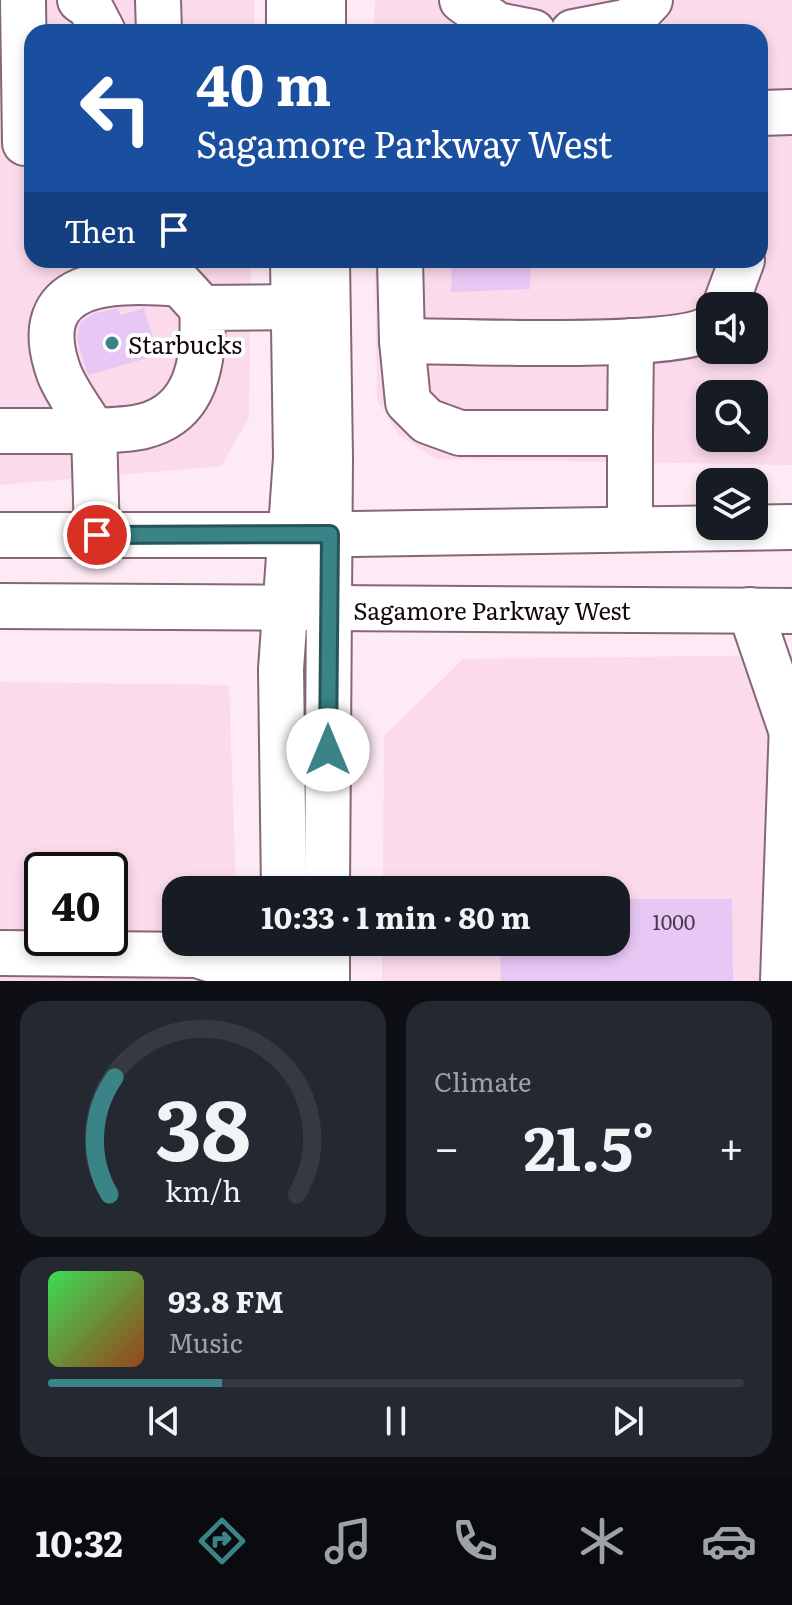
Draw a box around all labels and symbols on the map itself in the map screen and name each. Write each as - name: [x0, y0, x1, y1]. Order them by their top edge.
- place label: Starbucks: [128, 326, 242, 361]
- marker: Starbucks: [103, 334, 121, 352]
- pin: [63, 501, 131, 569]
- street label: Sagamore Parkway West: [353, 592, 631, 627]
- position arrow: [286, 708, 370, 792]
- speed limit sign: 40: [24, 852, 128, 956]
- house number: 1000: [653, 906, 695, 936]

